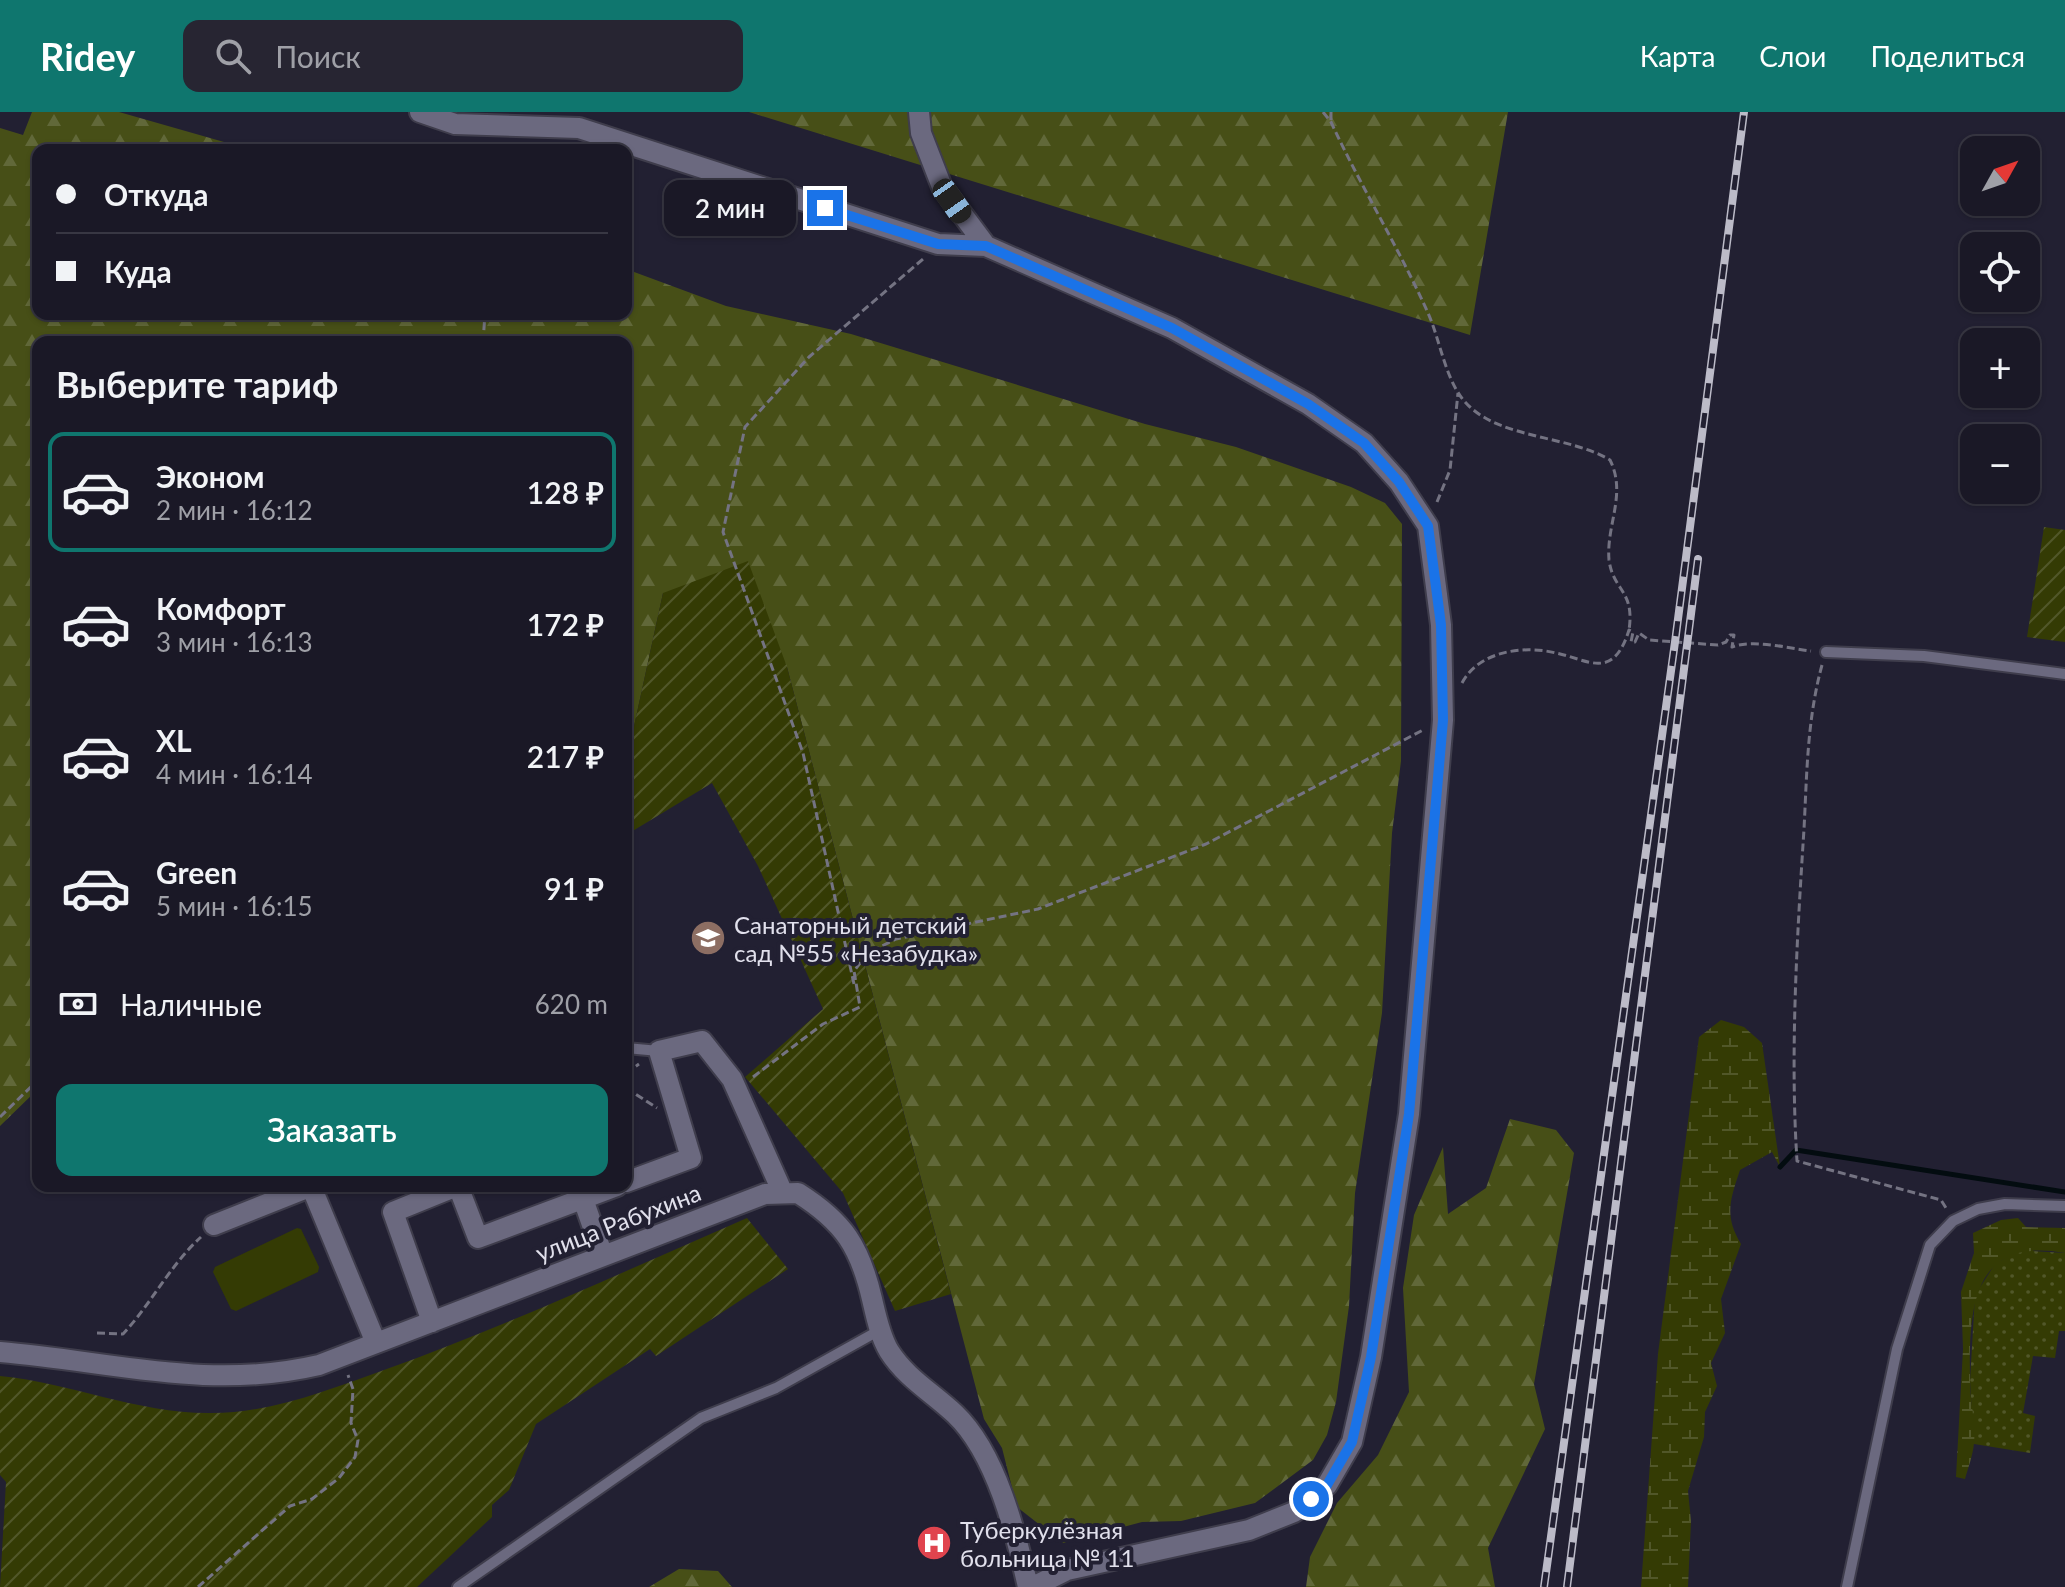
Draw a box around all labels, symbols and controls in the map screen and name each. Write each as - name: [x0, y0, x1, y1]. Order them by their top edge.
- search box: [183, 20, 743, 92]
- text: Ridey: [40, 33, 135, 79]
- icon: search: [211, 34, 255, 78]
- text: Поиск: [275, 38, 361, 74]
- text: Карта: [1640, 39, 1715, 73]
- text: Слои: [1759, 39, 1826, 73]
- text: Поделиться: [1870, 39, 2025, 73]
- north arrow: [1960, 136, 2040, 216]
- map controls: [1960, 136, 2040, 504]
- car: [928, 174, 976, 228]
- text: Откуда: [104, 176, 209, 212]
- callout: 2 мин: [665, 180, 797, 236]
- route end: [807, 190, 843, 226]
- text: 2 мин: [695, 192, 765, 224]
- button: locate: [1960, 232, 2040, 312]
- text: Куда: [104, 253, 172, 289]
- button: +: [1960, 328, 2040, 408]
- text: Выберите тариф: [56, 362, 338, 406]
- button: −: [1960, 424, 2040, 504]
- icon: car: [60, 456, 132, 528]
- text: Эконом: [156, 458, 265, 494]
- text: 128 ₽: [527, 474, 604, 510]
- text: 2 мин · 16:12: [156, 494, 313, 526]
- icon: car: [60, 588, 132, 660]
- text: Комфорт: [156, 590, 286, 626]
- text: 172 ₽: [527, 606, 604, 642]
- text: 3 мин · 16:13: [156, 626, 313, 658]
- icon: car: [60, 720, 132, 792]
- text: XL: [156, 722, 192, 758]
- text: 217 ₽: [527, 738, 604, 774]
- text: 4 мин · 16:14: [156, 758, 313, 790]
- icon: car: [60, 852, 132, 924]
- text: Green: [156, 854, 237, 890]
- text: 91 ₽: [544, 870, 604, 906]
- text: 5 мин · 16:15: [156, 890, 313, 922]
- place label: Санаторный детский сад №55 «Незабудка»: [734, 910, 978, 967]
- school or university icon: Санаторный детский сад №55 «Незабудка»: [689, 919, 727, 957]
- icon: cash: [56, 982, 100, 1026]
- text: Наличные: [120, 986, 262, 1022]
- text: 620 m: [535, 988, 608, 1020]
- button: Заказать: [56, 1084, 608, 1176]
- street label: улица Рабухина: [531, 1177, 705, 1267]
- route start: [1293, 1481, 1329, 1517]
- place label: Туберкулёзная больница № 11: [960, 1515, 1135, 1572]
- hospital icon: Туберкулёзная больница № 11: [915, 1524, 953, 1562]

